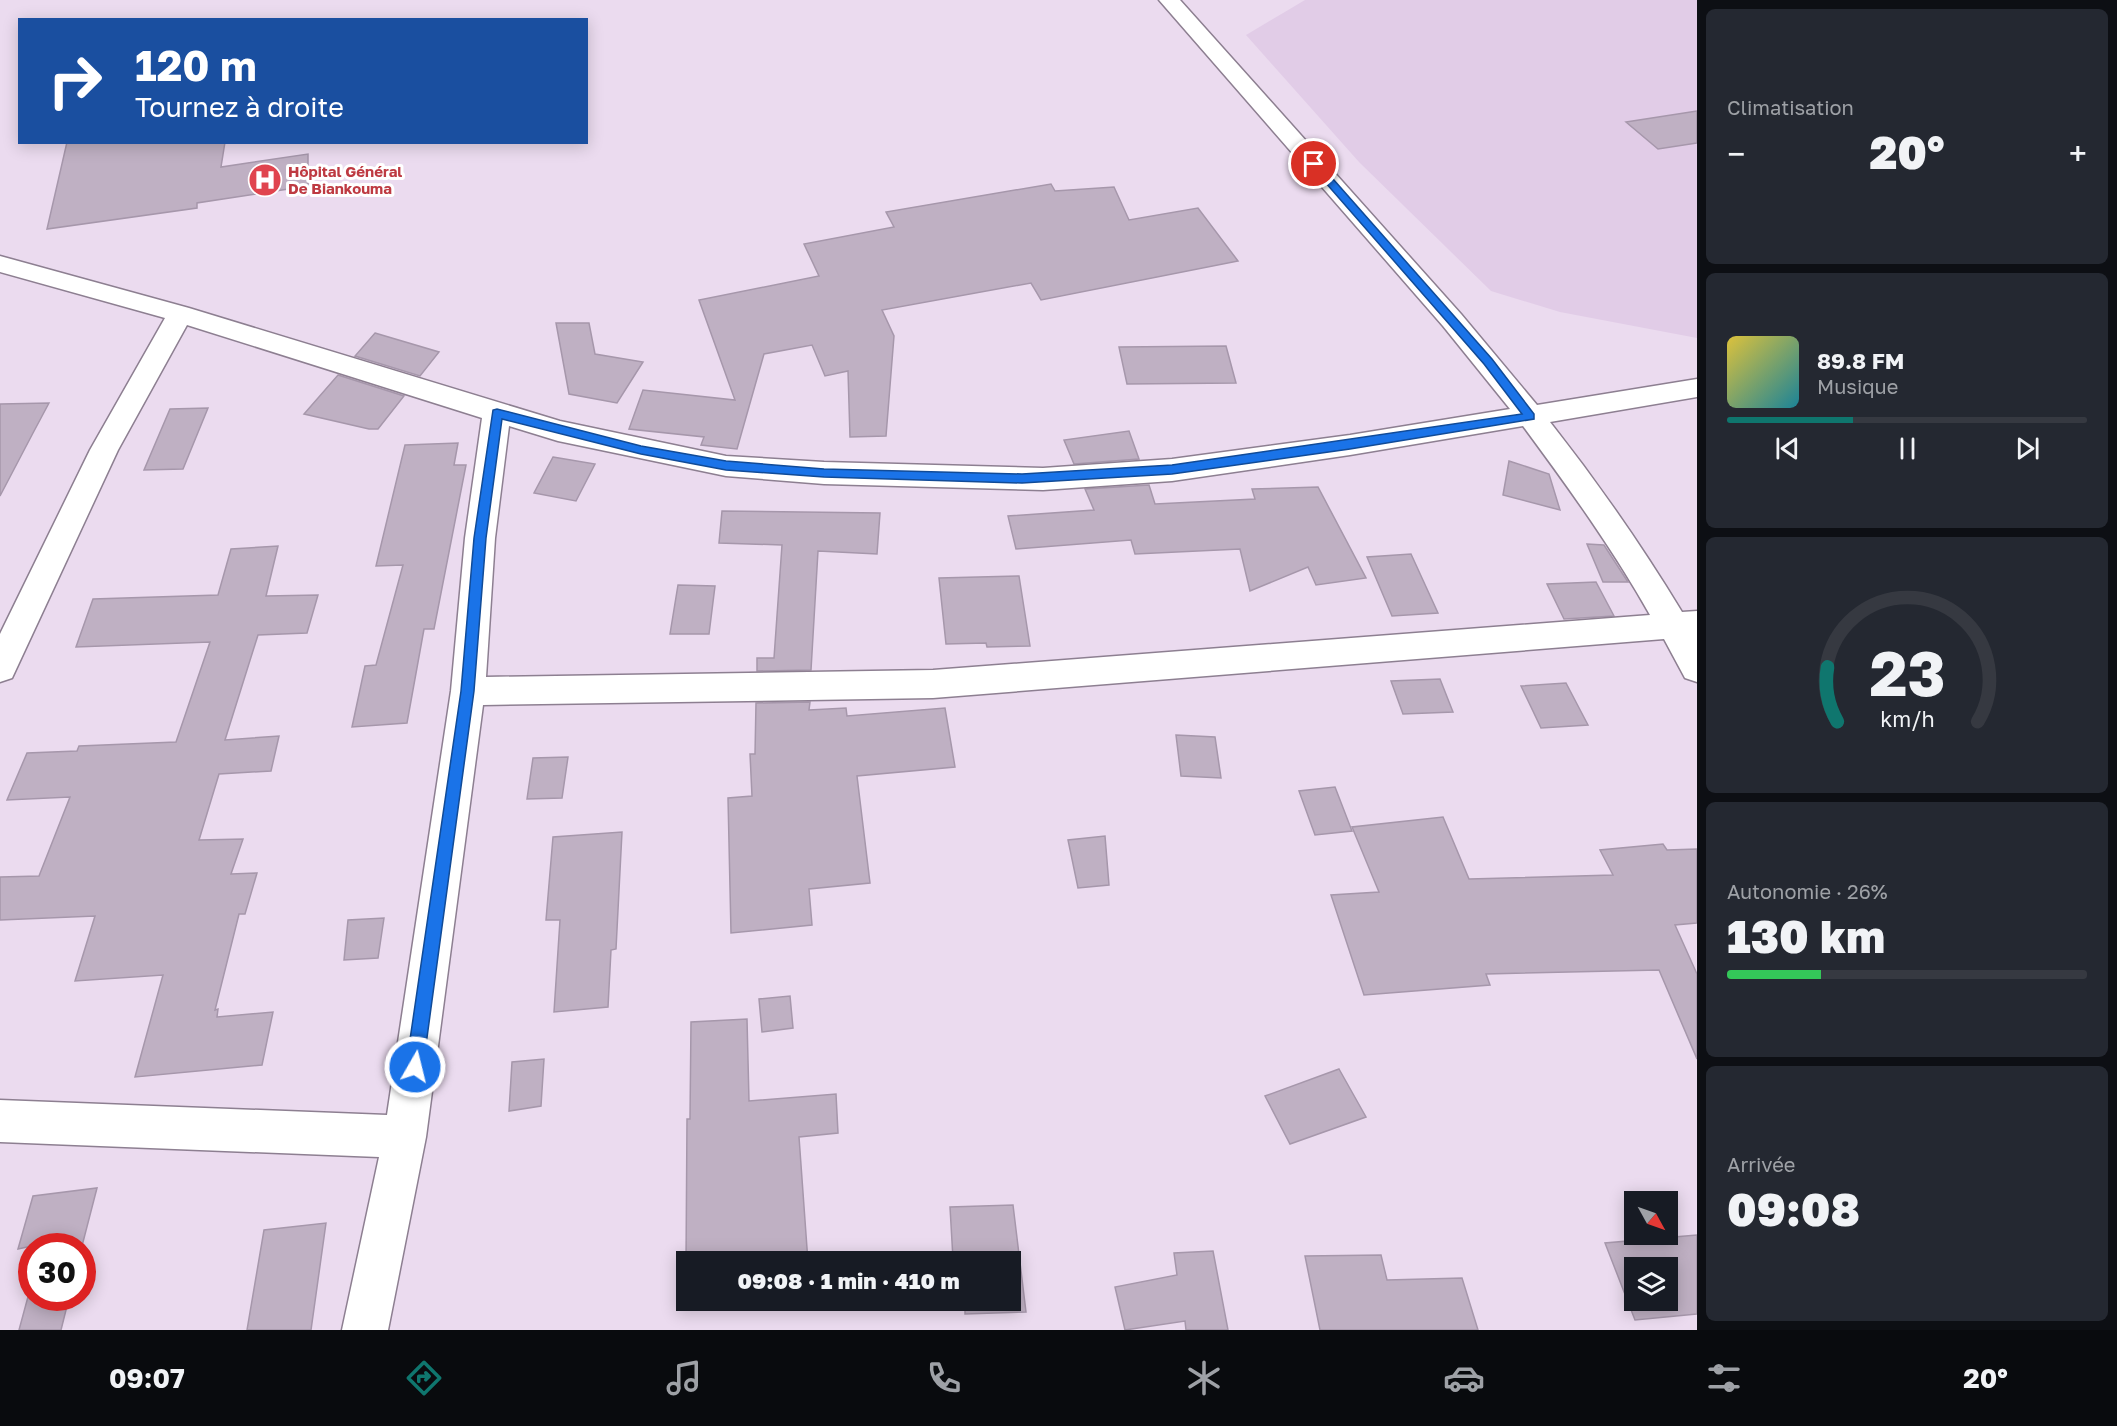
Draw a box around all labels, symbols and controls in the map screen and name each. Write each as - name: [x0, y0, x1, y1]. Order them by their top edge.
- text: 120 m: [135, 40, 257, 90]
- icon: right: [36, 42, 114, 120]
- text: Tournez à droite: [135, 91, 344, 123]
- text: Climatisation: [1727, 95, 1854, 119]
- text: 20°: [1869, 125, 1945, 179]
- text: −: [1727, 134, 1745, 173]
- text: +: [2069, 134, 2087, 173]
- pin: [1288, 138, 1339, 189]
- icon: arrive: [1297, 147, 1330, 180]
- hospital icon: Hôpital Général De Biankouma: [247, 162, 283, 198]
- place label: Hôpital Général De Biankouma: [288, 162, 402, 197]
- text: 89.8 FM: [1817, 347, 1904, 374]
- text: Musique: [1817, 374, 1898, 398]
- icon: previous: [1771, 432, 1804, 465]
- icon: pause: [1891, 432, 1924, 465]
- icon: next: [2011, 432, 2044, 465]
- text: 23: [1869, 635, 1945, 710]
- text: km/h: [1880, 706, 1934, 732]
- text: Autonomie · 26%: [1727, 879, 1888, 903]
- text: 130 km: [1727, 909, 1885, 963]
- position arrow: [383, 1035, 447, 1099]
- text: Arrivée: [1727, 1152, 1795, 1176]
- text: 09:08: [1727, 1182, 1860, 1236]
- north arrow: [1624, 1191, 1678, 1245]
- map controls: [1624, 1191, 1678, 1311]
- speed limit sign: 30: [18, 1233, 96, 1311]
- button: layers: [1624, 1257, 1678, 1311]
- text: 09:08 · 1 min · 410 m: [737, 1267, 960, 1294]
- icon: directions: [403, 1357, 445, 1399]
- icon: music: [663, 1357, 705, 1399]
- icon: phone: [923, 1357, 965, 1399]
- icon: climate: [1183, 1357, 1225, 1399]
- icon: car: [1443, 1357, 1485, 1399]
- icon: filters: [1703, 1357, 1745, 1399]
- text: 09:07: [109, 1362, 185, 1394]
- text: 20°: [1963, 1362, 2008, 1394]

